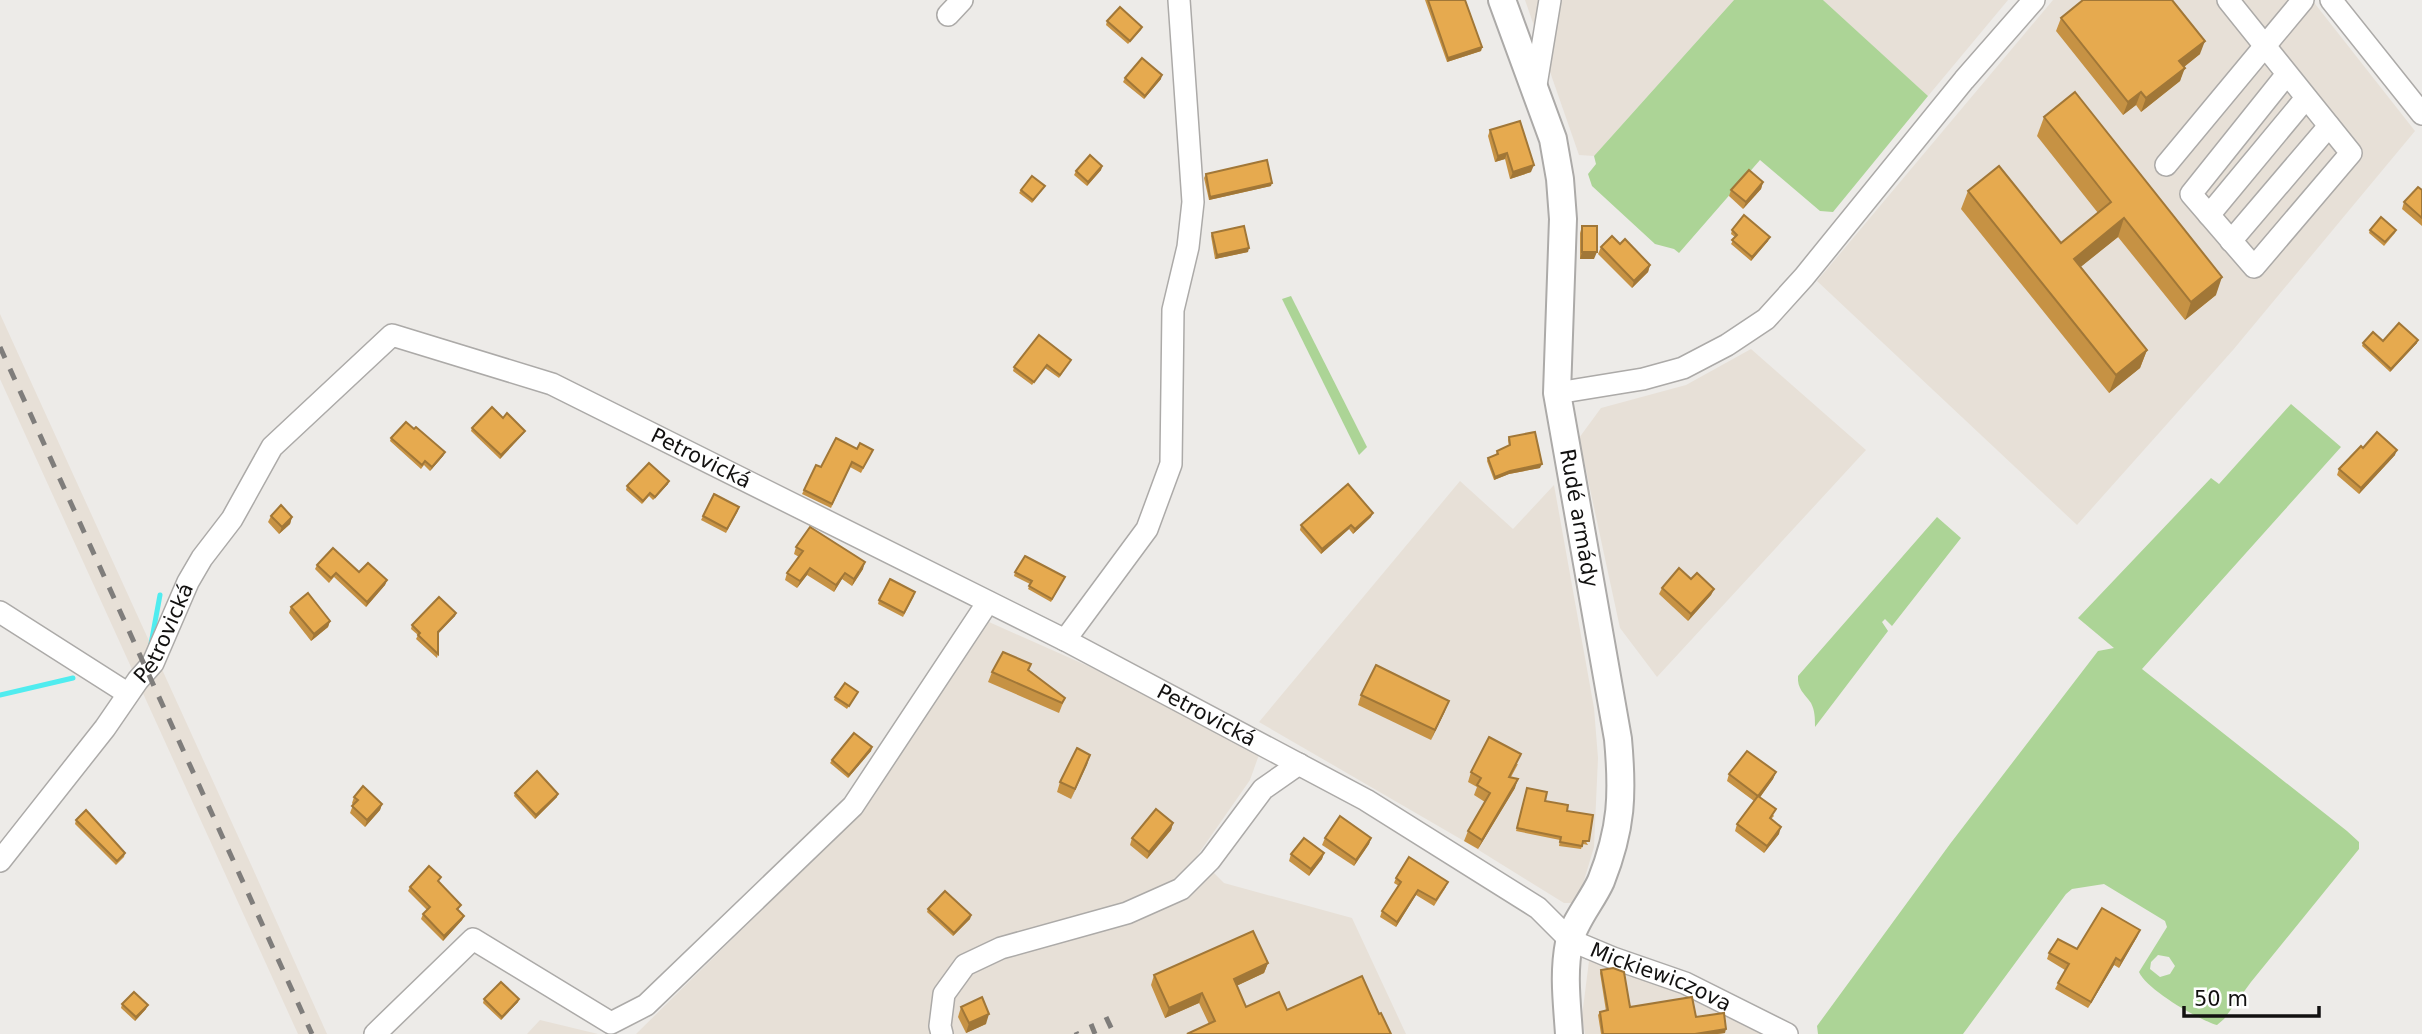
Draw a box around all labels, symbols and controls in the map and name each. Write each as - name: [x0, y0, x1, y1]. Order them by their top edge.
- street label: Petrovická: [647, 423, 755, 493]
- street label: Rudé armády: [1555, 447, 1603, 589]
- street label: Petrovická: [129, 579, 198, 688]
- street label: Petrovická: [1153, 679, 1260, 751]
- street label: Mickiewiczova: [1586, 938, 1735, 1016]
- scale bar: [2184, 974, 2319, 1018]
- text: 50 m: [2194, 987, 2248, 1011]

